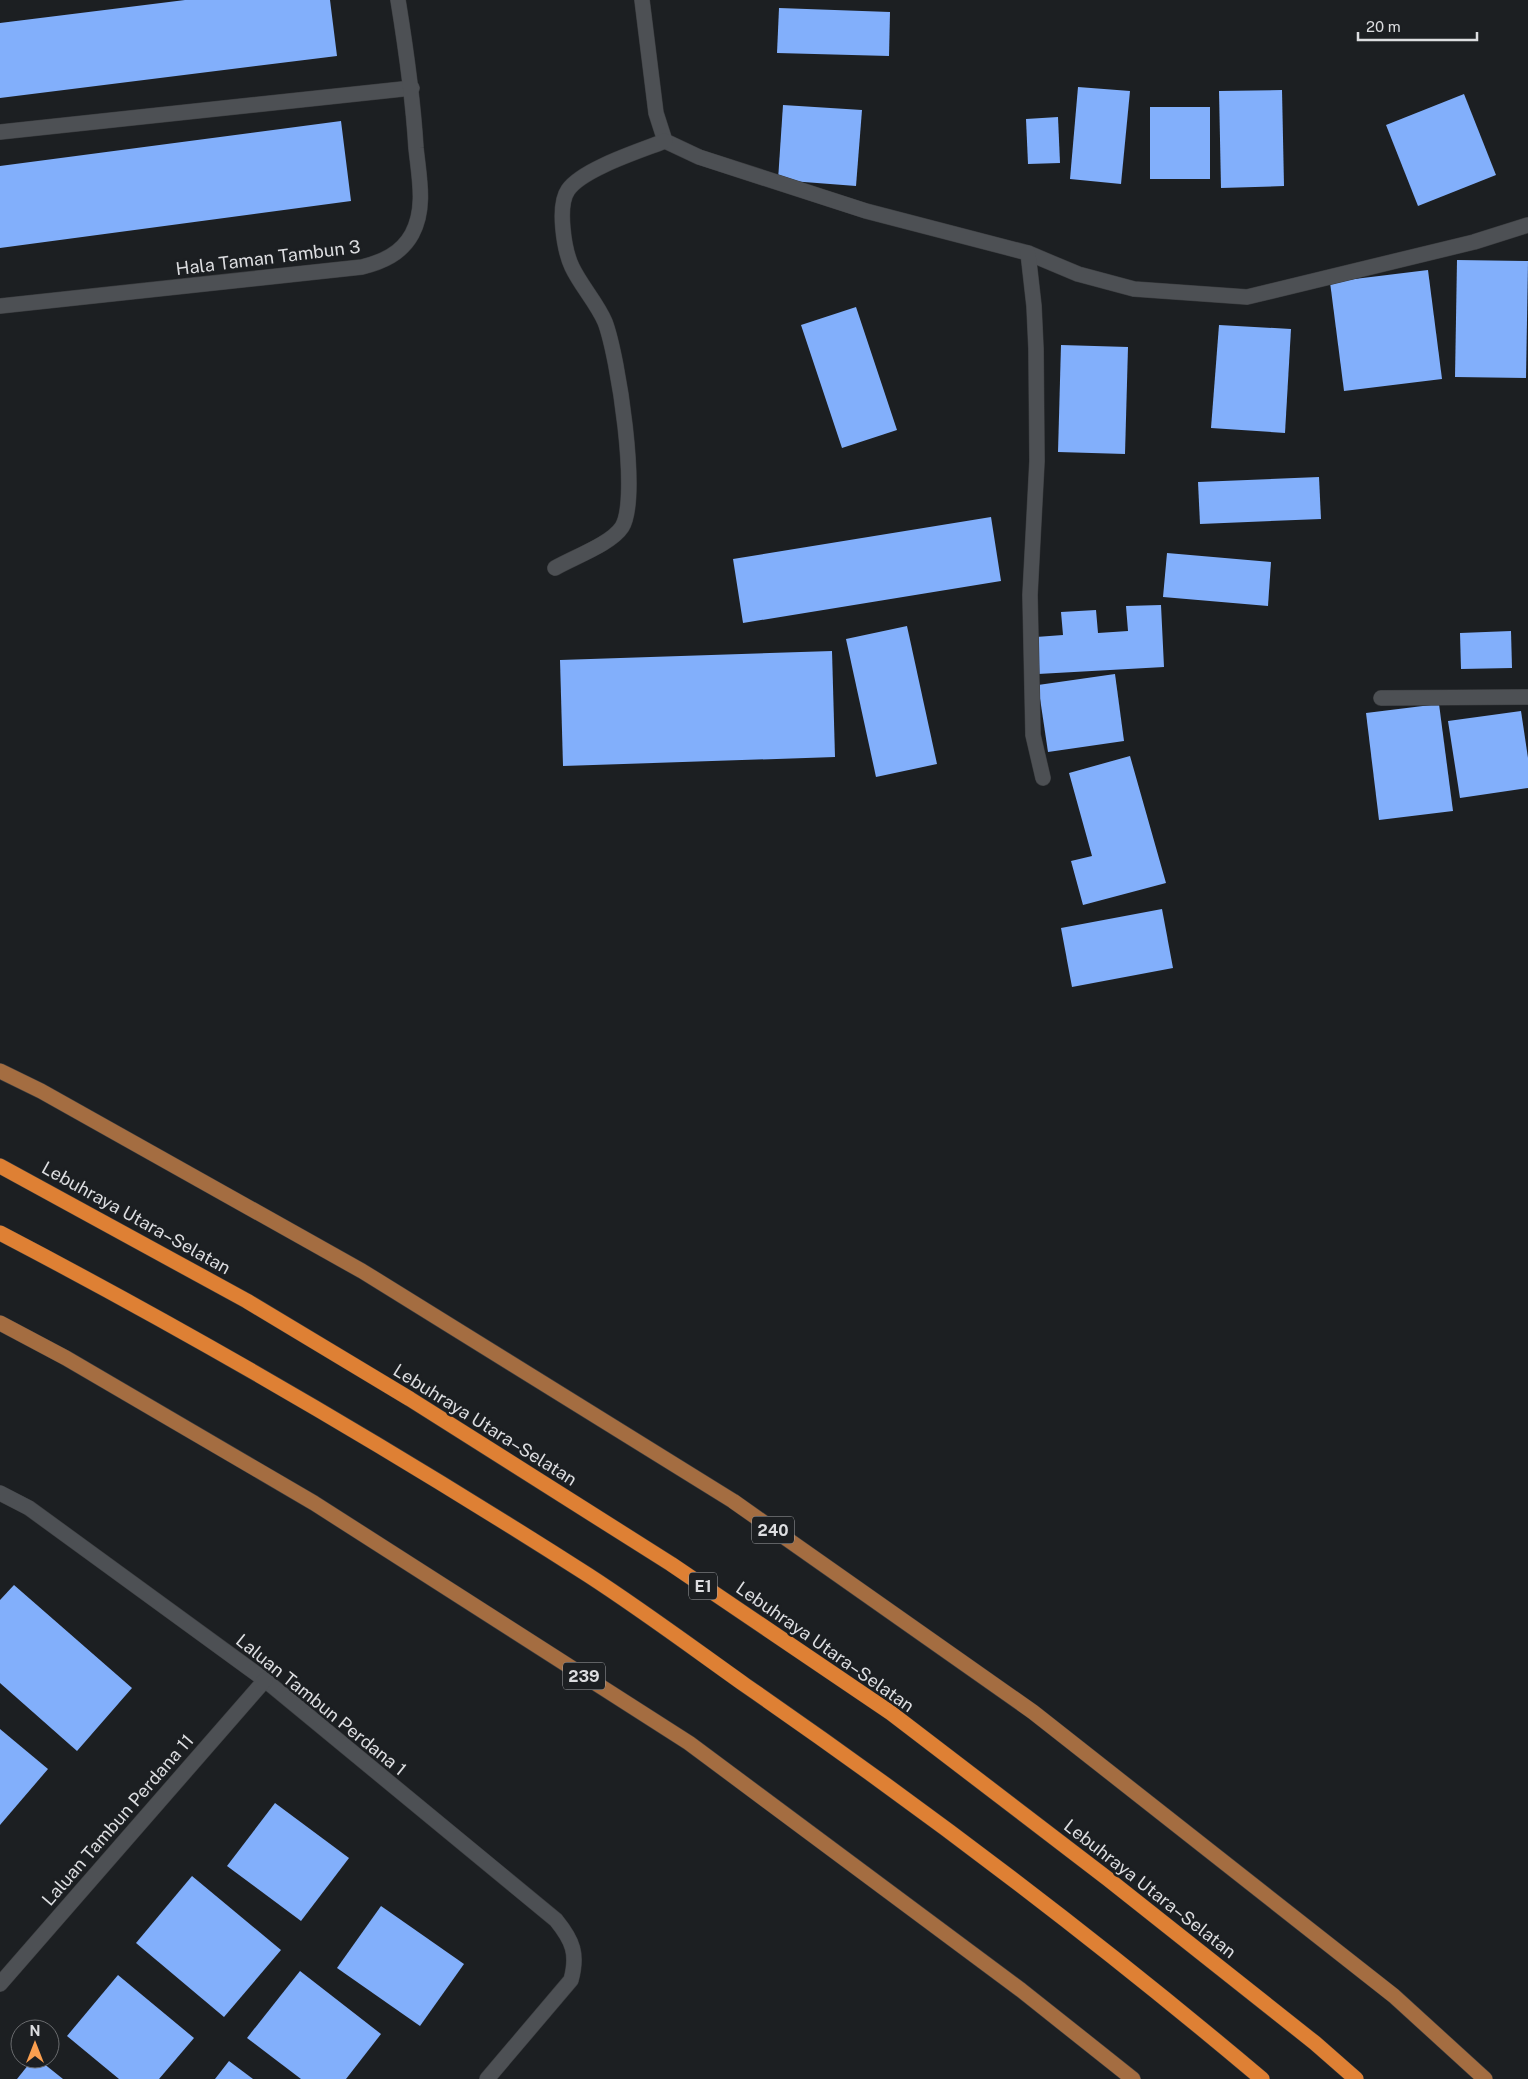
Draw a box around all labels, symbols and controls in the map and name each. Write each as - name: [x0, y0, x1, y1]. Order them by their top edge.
- scale bar: [1358, 10, 1477, 42]
- text: 20 m: [1366, 18, 1401, 35]
- street label: Hala Taman Tambun 3: [174, 236, 361, 279]
- street label: Lebuhraya Utara–Selatan: [38, 1157, 234, 1278]
- street label: Lebuhraya Utara–Selatan: [390, 1359, 581, 1490]
- road number: 240: [752, 1516, 794, 1544]
- road number: E1: [689, 1572, 717, 1600]
- street label: Lebuhraya Utara–Selatan: [732, 1577, 918, 1716]
- street label: Laluan Tambun Perdana 1: [232, 1630, 411, 1780]
- road number: 239: [563, 1662, 605, 1690]
- street label: Laluan Tambun Perdana 11: [38, 1730, 198, 1910]
- street label: Lebuhraya Utara–Selatan: [1060, 1815, 1240, 1962]
- north arrow: [10, 2019, 60, 2069]
- text: N: [30, 2023, 40, 2039]

